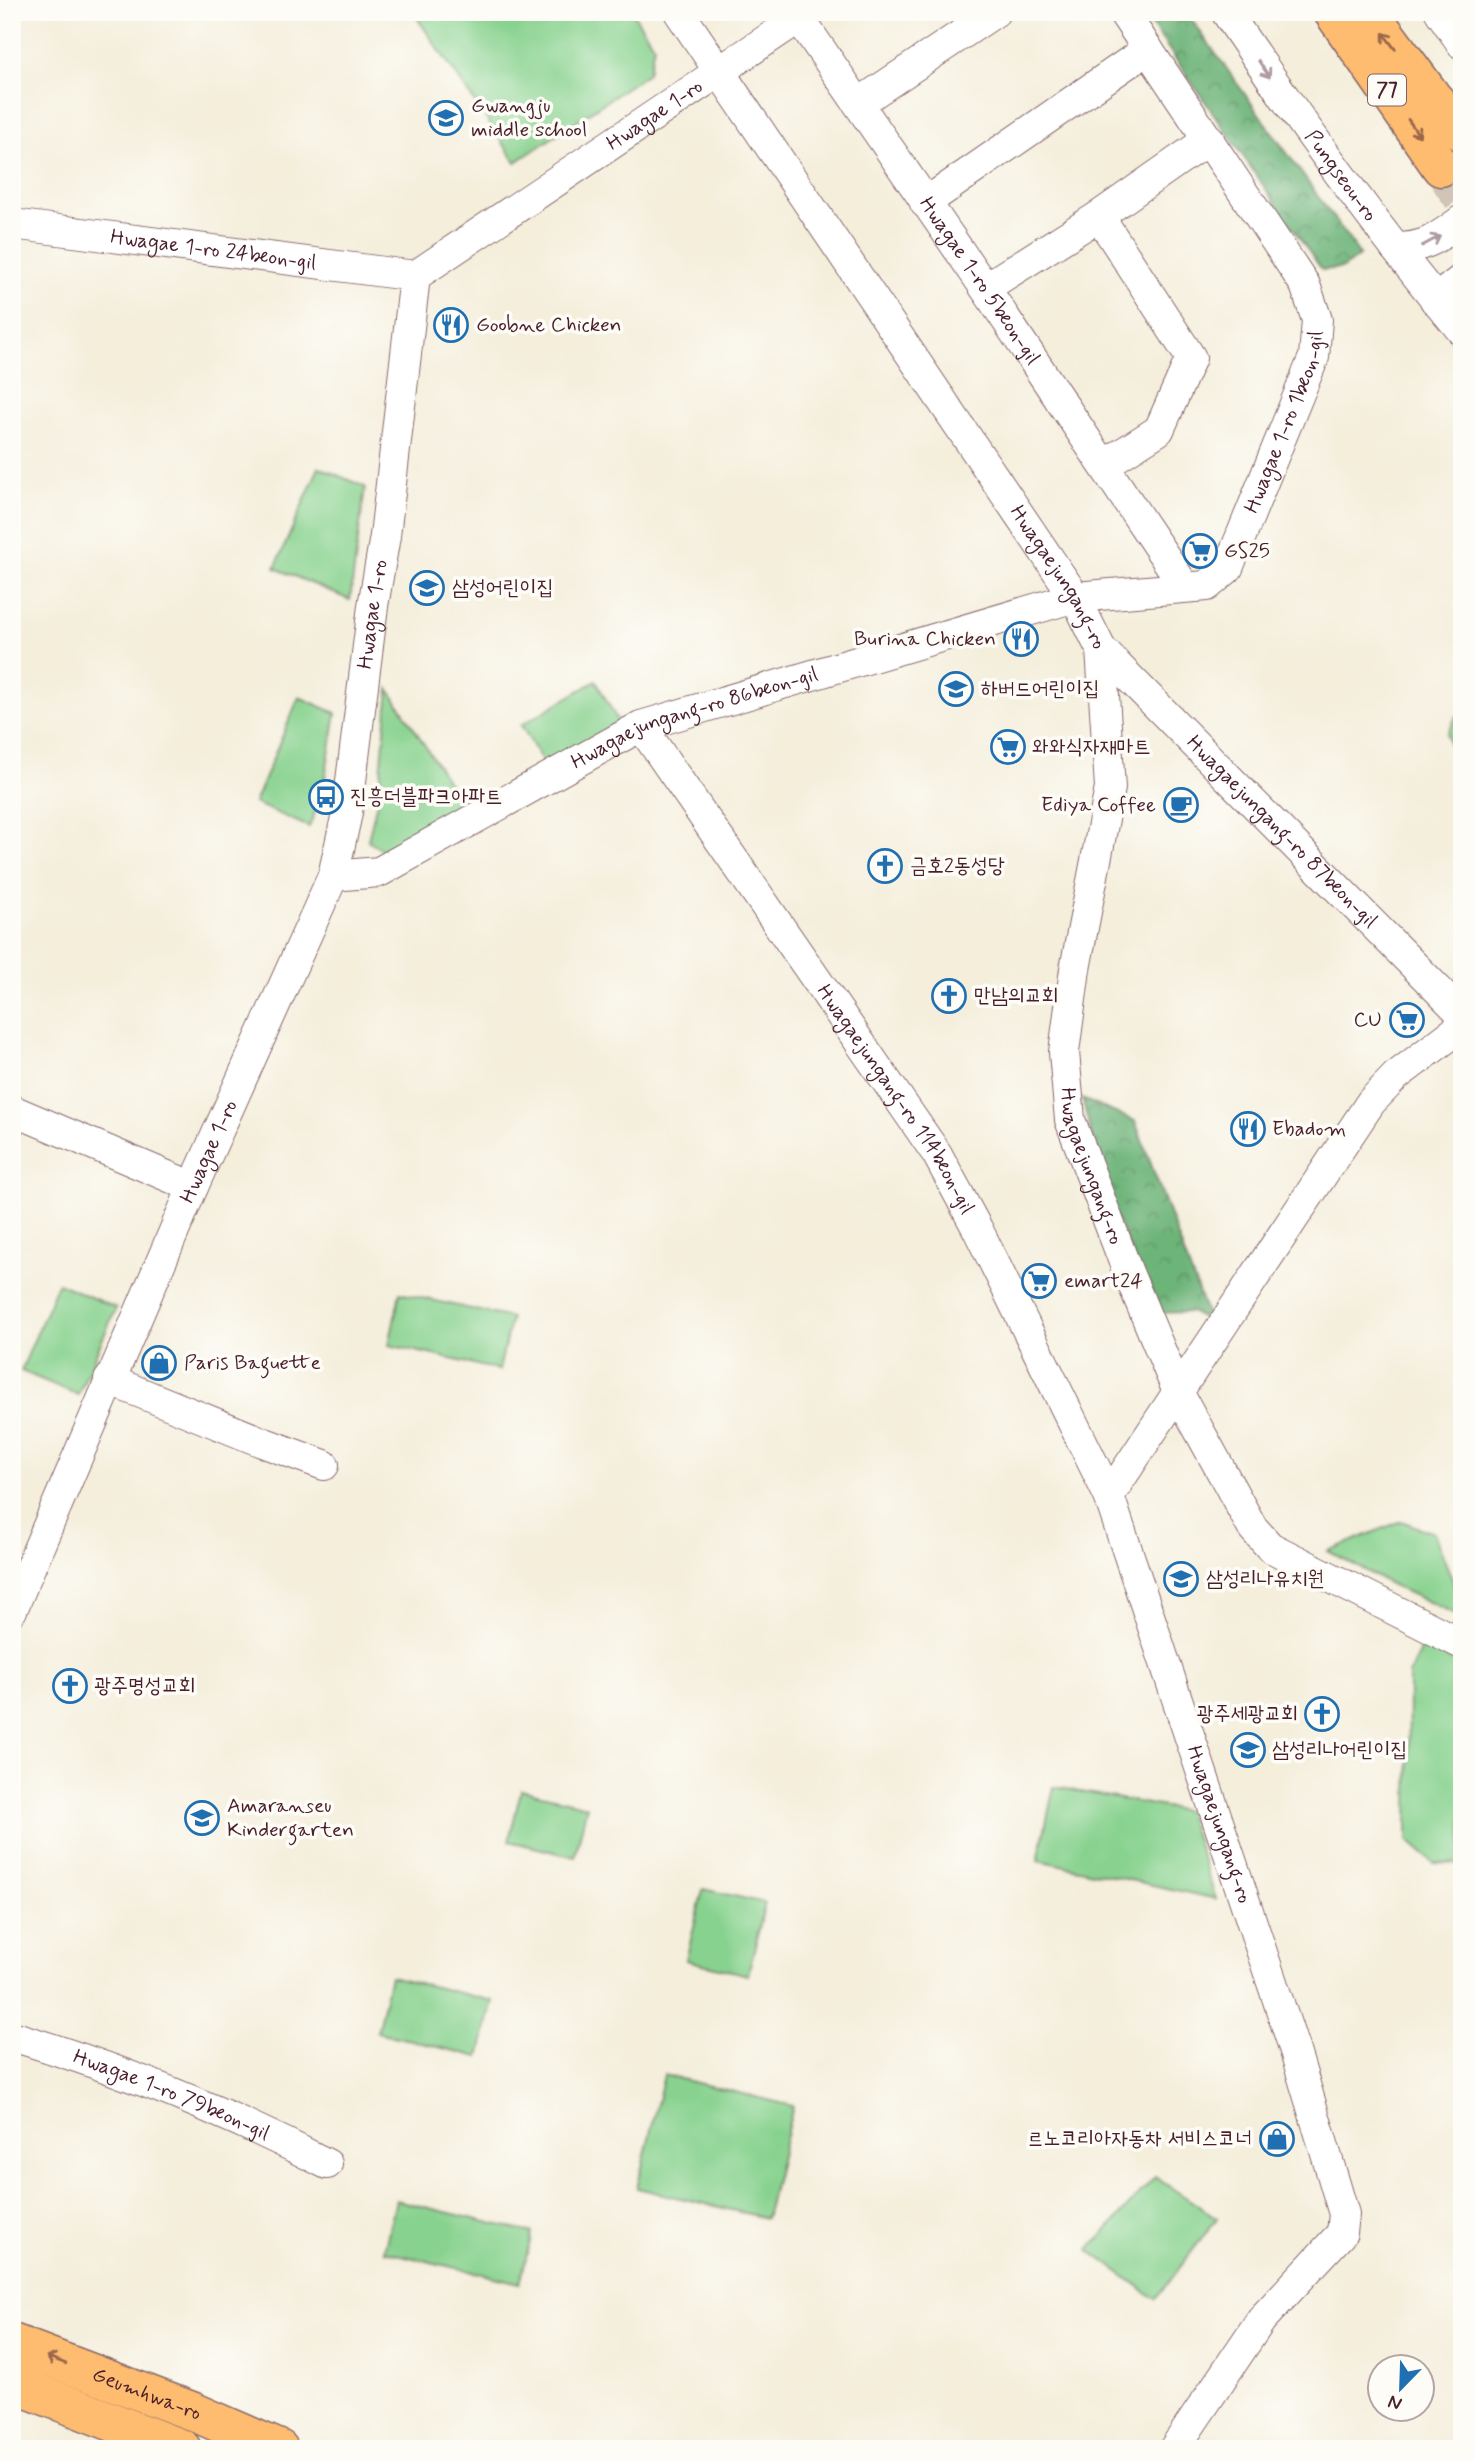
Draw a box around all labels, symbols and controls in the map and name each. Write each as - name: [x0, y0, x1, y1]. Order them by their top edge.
- one-way arrow: [1381, 32, 1396, 50]
- one-way arrow: [1257, 59, 1272, 78]
- street label: Hwagae 1-ro: [601, 72, 709, 157]
- road number: 77: [1368, 74, 1406, 106]
- place label: Gwangju middle school: [471, 92, 587, 144]
- school or university icon: Gwangju middle school: [427, 99, 465, 137]
- one-way arrow: [1407, 118, 1421, 137]
- street label: Pungseou-ro: [1298, 124, 1384, 227]
- street label: Hwagae 1-ro 5beon-gil: [912, 191, 1046, 370]
- street label: Hwagae 1-ro 24beon-gil: [109, 223, 318, 277]
- one-way arrow: [1420, 233, 1440, 247]
- restaurant icon: Goobne Chicken: [432, 306, 470, 344]
- place label: Goobne Chicken: [476, 311, 622, 339]
- street label: Hwagae 1-ro 1beon-gil: [1238, 330, 1330, 518]
- street label: Hwagaejungang-ro: [1003, 500, 1113, 654]
- supermarket icon: GS25: [1181, 532, 1219, 570]
- place label: GS25: [1224, 537, 1270, 565]
- street label: Hwagae 1-ro: [351, 557, 395, 671]
- school or university icon: 삼성어린이집: [408, 569, 446, 607]
- place label: 삼성어린이집: [452, 574, 553, 602]
- restaurant icon: Burina Chicken: [1002, 620, 1040, 658]
- place label: Burina Chicken: [854, 625, 996, 653]
- street label: Hwagaejungang-ro 86beon-gil: [566, 660, 821, 776]
- school or university icon: 하버드어린이집: [937, 670, 975, 708]
- place label: 하버드어린이집: [981, 675, 1099, 703]
- supermarket icon: 와와식자재마트: [989, 728, 1027, 766]
- street label: Hwagaejungang-ro 87beon-gil: [1180, 729, 1383, 934]
- place label: 와와식자재마트: [1032, 733, 1150, 761]
- bus stop icon: 진흥더블파크아파트: [307, 778, 345, 816]
- place label: 진흥더블파크아파트: [350, 783, 502, 811]
- cafe icon: Ediya Coffee: [1162, 786, 1200, 824]
- place label: Ediya Coffee: [1041, 791, 1156, 819]
- church icon: 금호2동성당: [866, 847, 904, 885]
- place label: 금호2동성당: [910, 852, 1005, 880]
- church icon: 만남의교회: [930, 977, 968, 1015]
- street label: Hwagaejungang-ro 114beon-gil: [810, 979, 981, 1219]
- place label: 만남의교회: [974, 982, 1059, 1010]
- supermarket icon: CU: [1388, 1001, 1426, 1039]
- place label: CU: [1353, 1006, 1382, 1034]
- street label: Hwagaejungang-ro: [1053, 1086, 1130, 1248]
- street label: Hwagae 1-ro: [174, 1095, 244, 1208]
- restaurant icon: Ebadom: [1229, 1110, 1267, 1148]
- place label: Ebadom: [1272, 1115, 1346, 1143]
- supermarket icon: emart24: [1020, 1262, 1058, 1300]
- place label: emart24: [1064, 1267, 1143, 1295]
- shop icon: Paris Baguette: [140, 1344, 178, 1382]
- place label: Paris Baguette: [184, 1349, 321, 1379]
- school or university icon: 삼성리나유치원: [1162, 1560, 1200, 1598]
- place label: 삼성리나유치원: [1206, 1565, 1324, 1593]
- church icon: 광주명성교회: [51, 1667, 89, 1705]
- place label: 광주명성교회: [94, 1672, 195, 1700]
- church icon: 광주세광교회: [1303, 1695, 1341, 1733]
- place label: 광주세광교회: [1197, 1700, 1298, 1728]
- school or university icon: 삼성리나어린이집: [1229, 1731, 1267, 1769]
- place label: 삼성리나어린이집: [1272, 1736, 1407, 1764]
- street label: Hwagaejungang-ro: [1180, 1742, 1258, 1907]
- place label: Amaranseu Kindergarten: [227, 1792, 354, 1846]
- school or university icon: Amaranseu Kindergarten: [183, 1799, 221, 1837]
- street label: Hwagae 1-ro 79beon-gil: [69, 2043, 274, 2148]
- shop icon: 르노코리아자동차 서비스코너: [1258, 2120, 1296, 2158]
- place label: 르노코리아자동차 서비스코너: [1027, 2125, 1252, 2153]
- north arrow: [1366, 2352, 1436, 2422]
- one-way arrow: [46, 2353, 68, 2365]
- street label: Geumhwa-ro: [88, 2361, 205, 2427]
- text: N: [1384, 2388, 1406, 2416]

